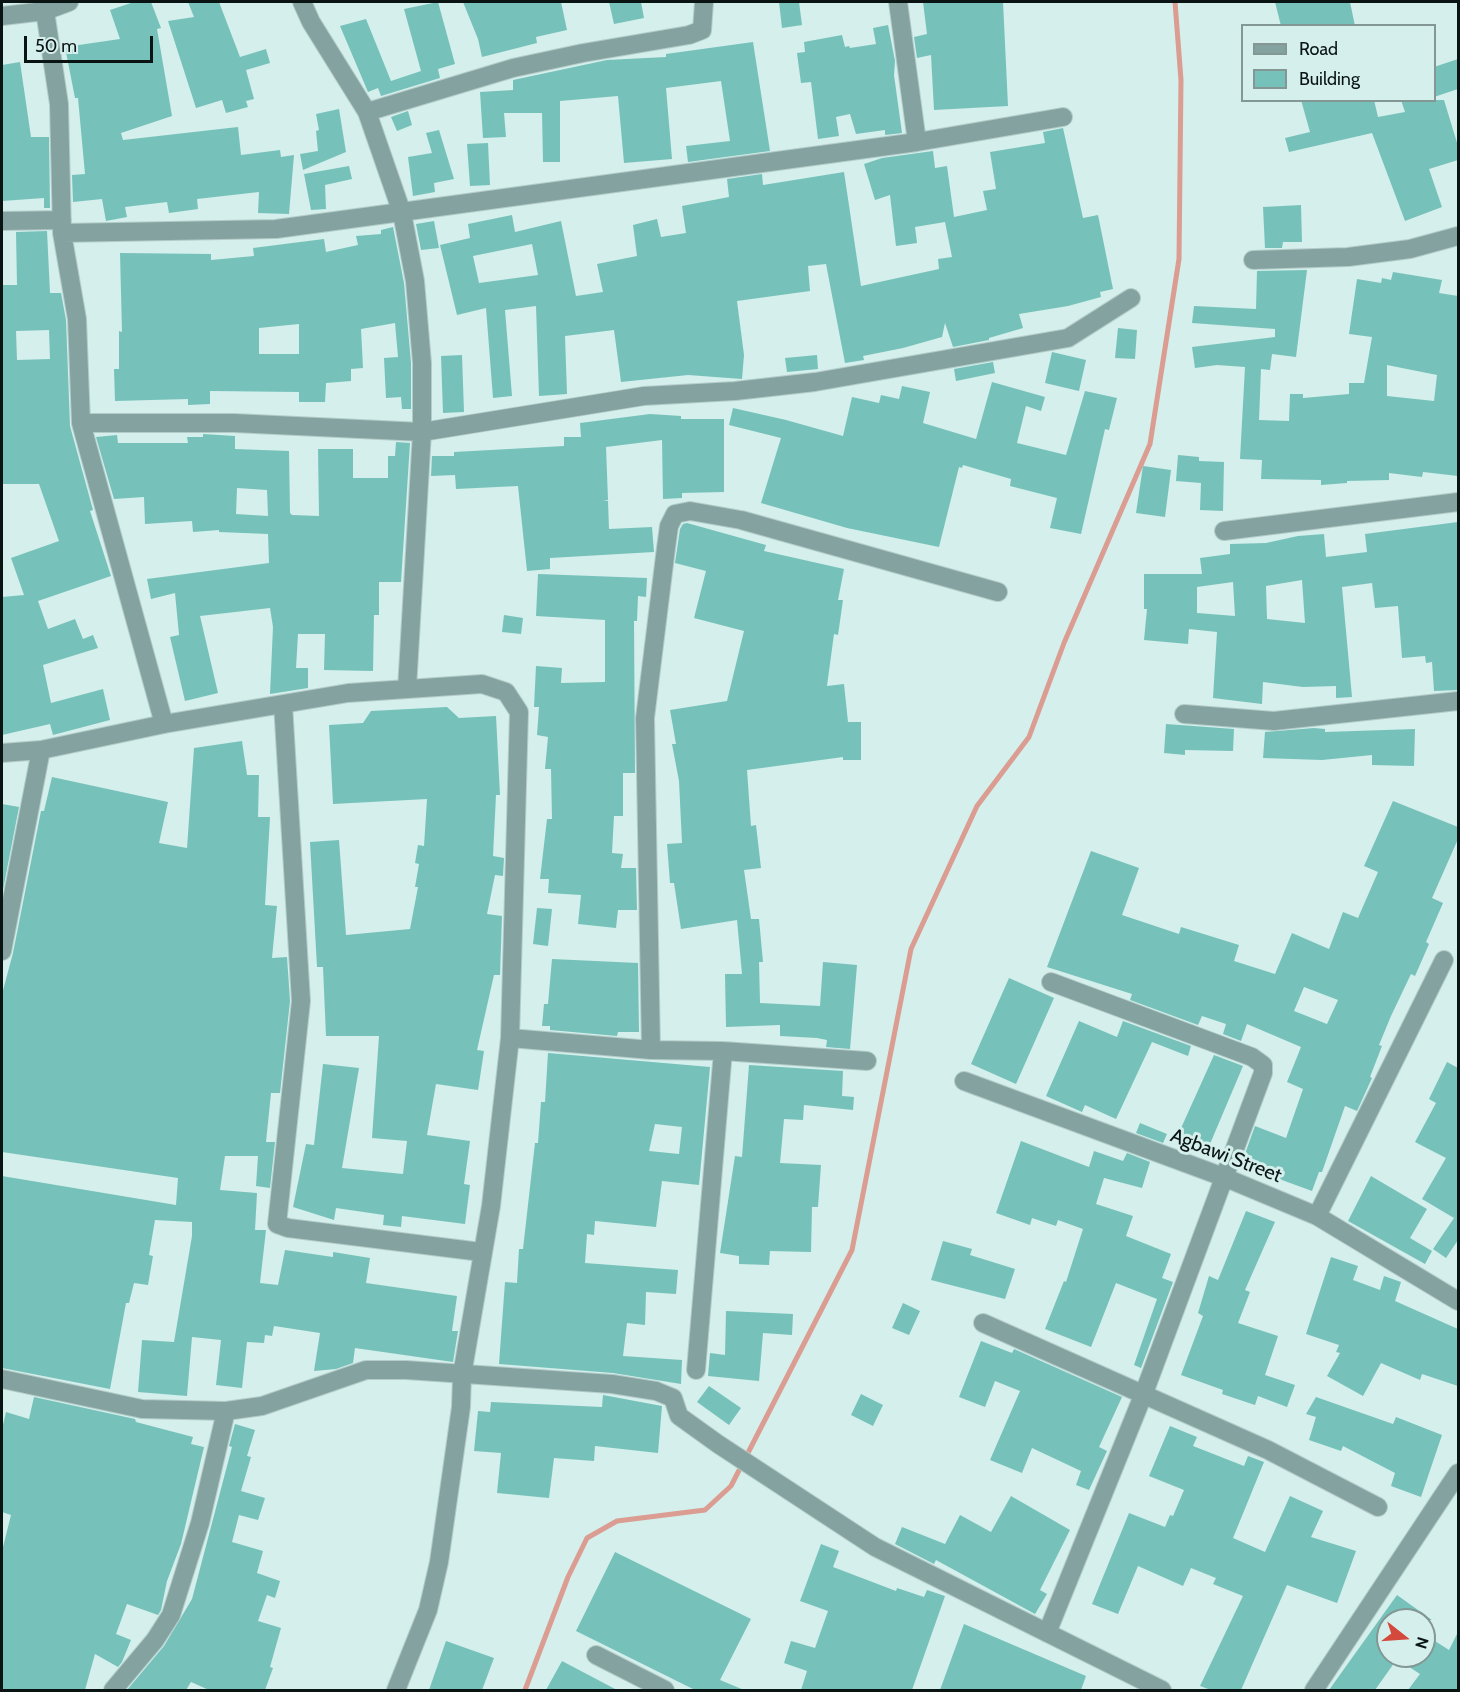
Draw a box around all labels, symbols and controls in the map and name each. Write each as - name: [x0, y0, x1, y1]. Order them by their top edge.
- scale bar: [27, 24, 156, 62]
- legend: [1241, 24, 1436, 102]
- text: 50 m: [35, 35, 77, 57]
- text: Road: [1299, 38, 1338, 60]
- text: Building: [1299, 68, 1360, 90]
- street label: Agbawi Street: [1167, 1124, 1285, 1188]
- north arrow: [1376, 1608, 1436, 1668]
- text: N: [1411, 1635, 1433, 1651]

